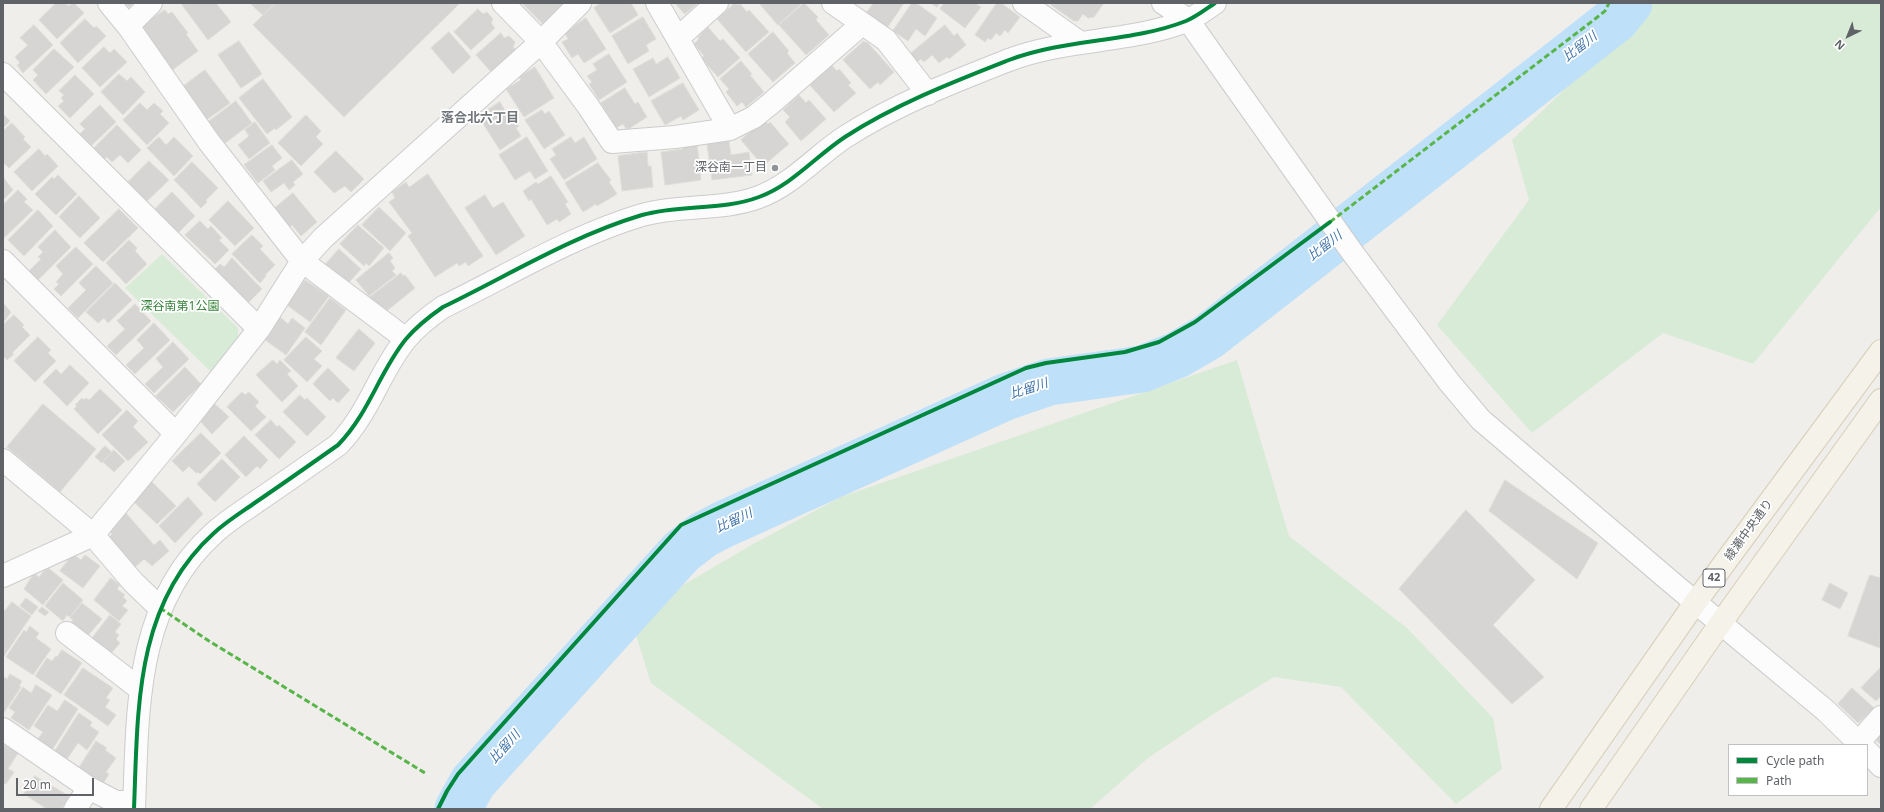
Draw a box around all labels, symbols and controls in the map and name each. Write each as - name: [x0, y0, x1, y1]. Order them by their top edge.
- north arrow: [1828, 16, 1868, 56]
- water label: 比留川: [1560, 29, 1600, 65]
- text: N: [1831, 37, 1848, 54]
- district label: 落合北六丁目: [441, 110, 519, 126]
- place label: 深谷南一丁目: [695, 161, 767, 175]
- marker: 深谷南一丁目: [770, 163, 780, 173]
- water label: 比留川: [1305, 228, 1345, 264]
- park label: 深谷南第1公園: [141, 300, 219, 314]
- water label: 比留川: [1008, 376, 1050, 402]
- street label: 綾瀬中央通り: [1722, 497, 1776, 563]
- water label: 比留川: [713, 506, 755, 536]
- road number: 42: [1703, 569, 1725, 587]
- water label: 比留川: [486, 727, 524, 767]
- legend: [1728, 744, 1868, 796]
- text: Cycle path: [1766, 752, 1824, 769]
- scale bar: [18, 770, 96, 796]
- text: Path: [1766, 772, 1792, 789]
- text: 20 m: [23, 776, 51, 793]

